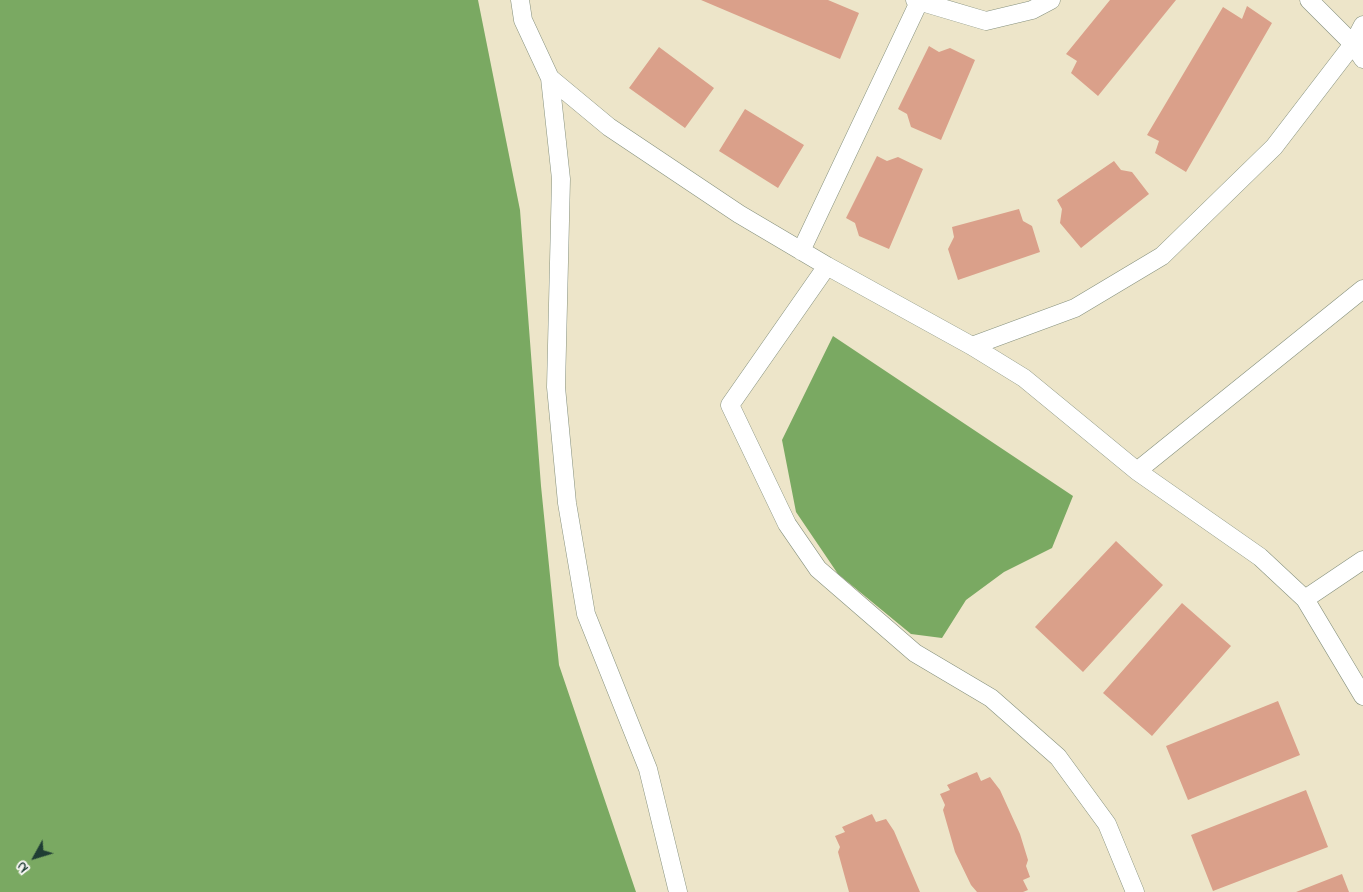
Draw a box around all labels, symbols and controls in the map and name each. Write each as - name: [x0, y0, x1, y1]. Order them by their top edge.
- north arrow: [10, 832, 60, 882]
- text: N: [12, 856, 34, 877]

